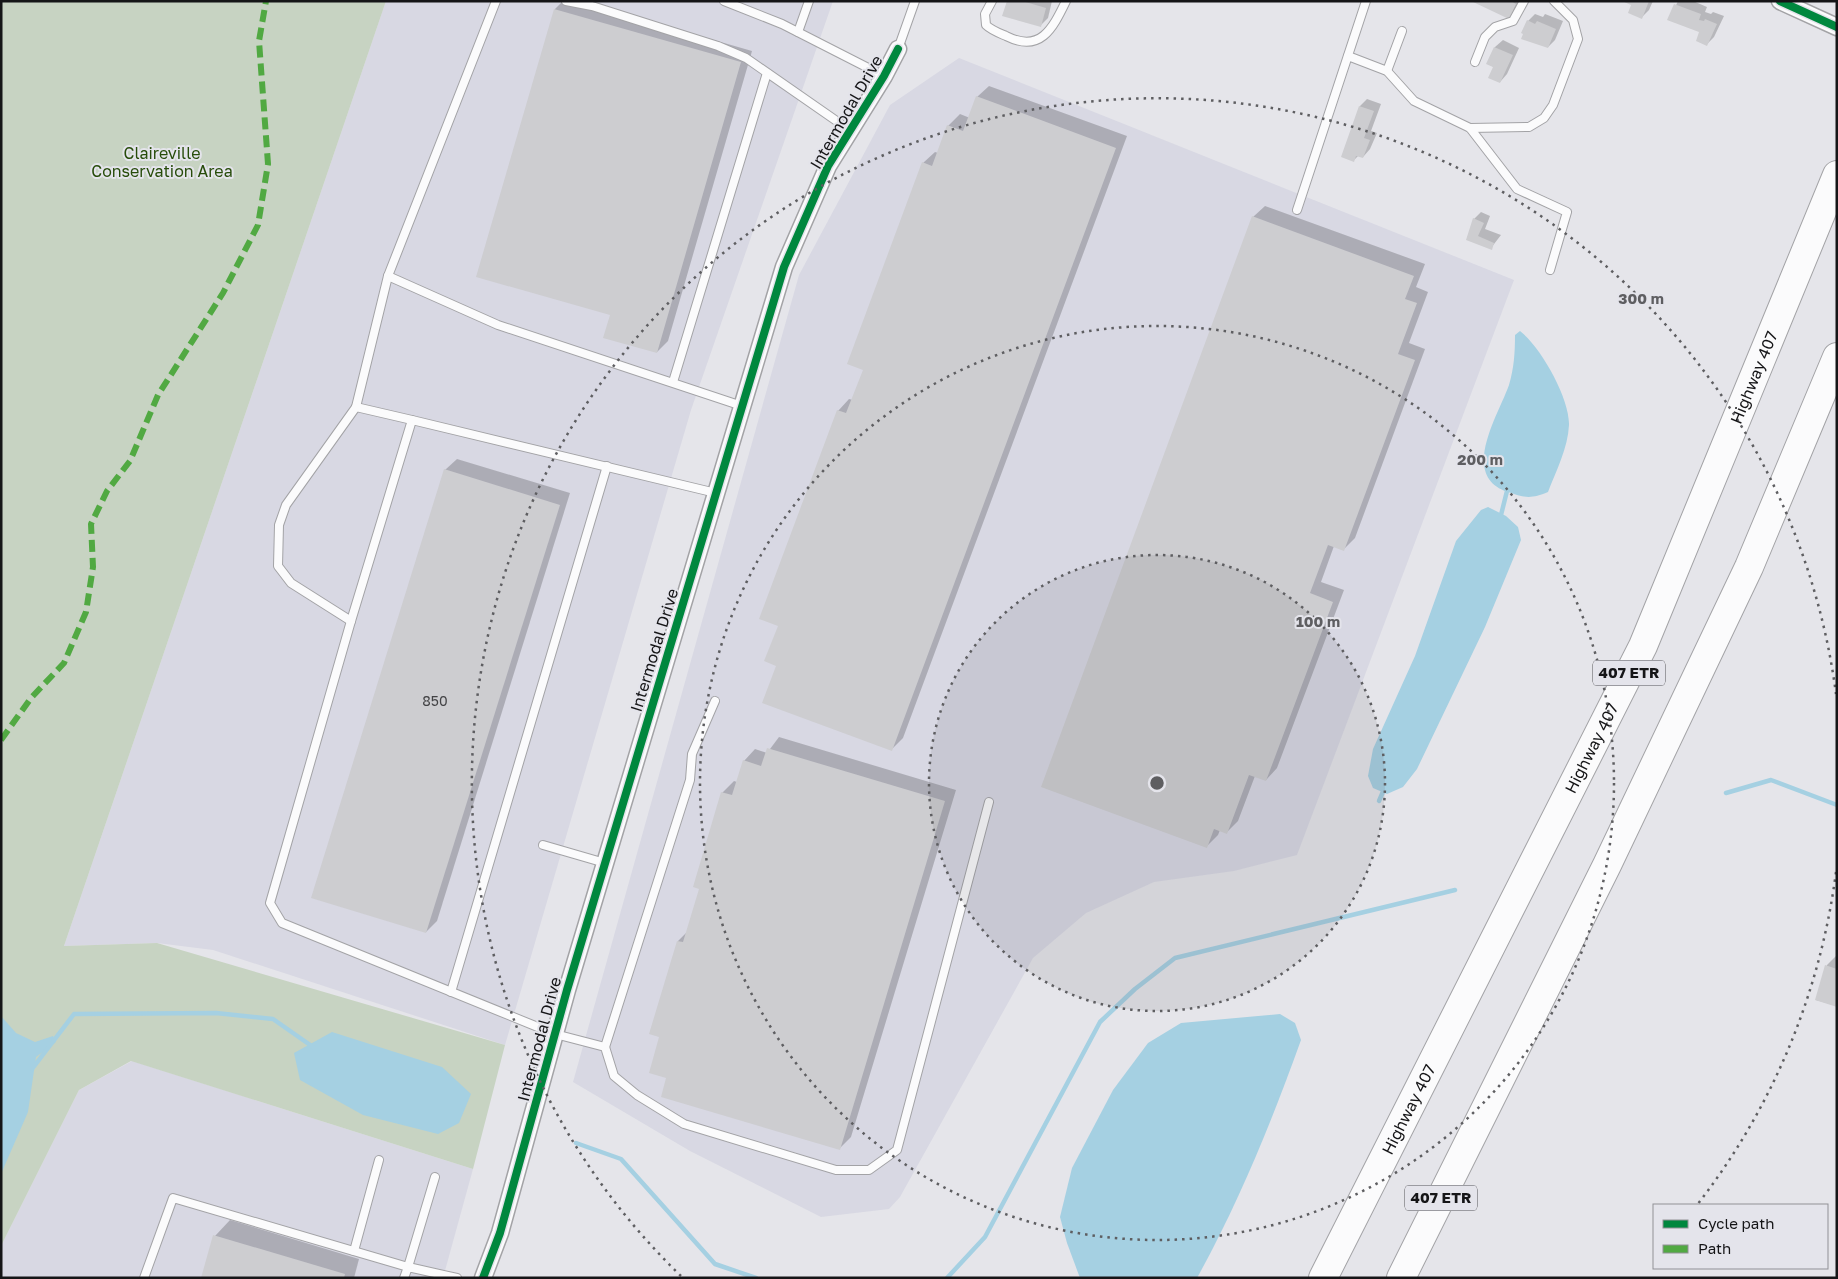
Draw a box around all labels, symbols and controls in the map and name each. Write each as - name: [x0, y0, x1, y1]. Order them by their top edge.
- street label: Intermodal Drive: [805, 52, 887, 172]
- park label: Claireville Conservation Area: [91, 143, 233, 181]
- text: 300 m: [1618, 289, 1664, 307]
- street label: Highway 407: [1726, 328, 1782, 427]
- text: 200 m: [1457, 450, 1503, 468]
- street label: Intermodal Drive: [626, 586, 682, 714]
- text: 100 m: [1296, 612, 1340, 630]
- road number: 407 ETR: [1593, 660, 1665, 686]
- house number: 850: [422, 692, 448, 709]
- street label: Highway 407: [1560, 700, 1623, 797]
- centre of rings: [1148, 774, 1166, 792]
- street label: Intermodal Drive: [513, 975, 565, 1103]
- street label: Highway 407: [1377, 1061, 1440, 1158]
- road number: 407 ETR: [1405, 1186, 1477, 1210]
- legend: [1653, 1204, 1828, 1269]
- text: Cycle path: [1698, 1214, 1774, 1232]
- text: Path: [1698, 1239, 1731, 1257]

